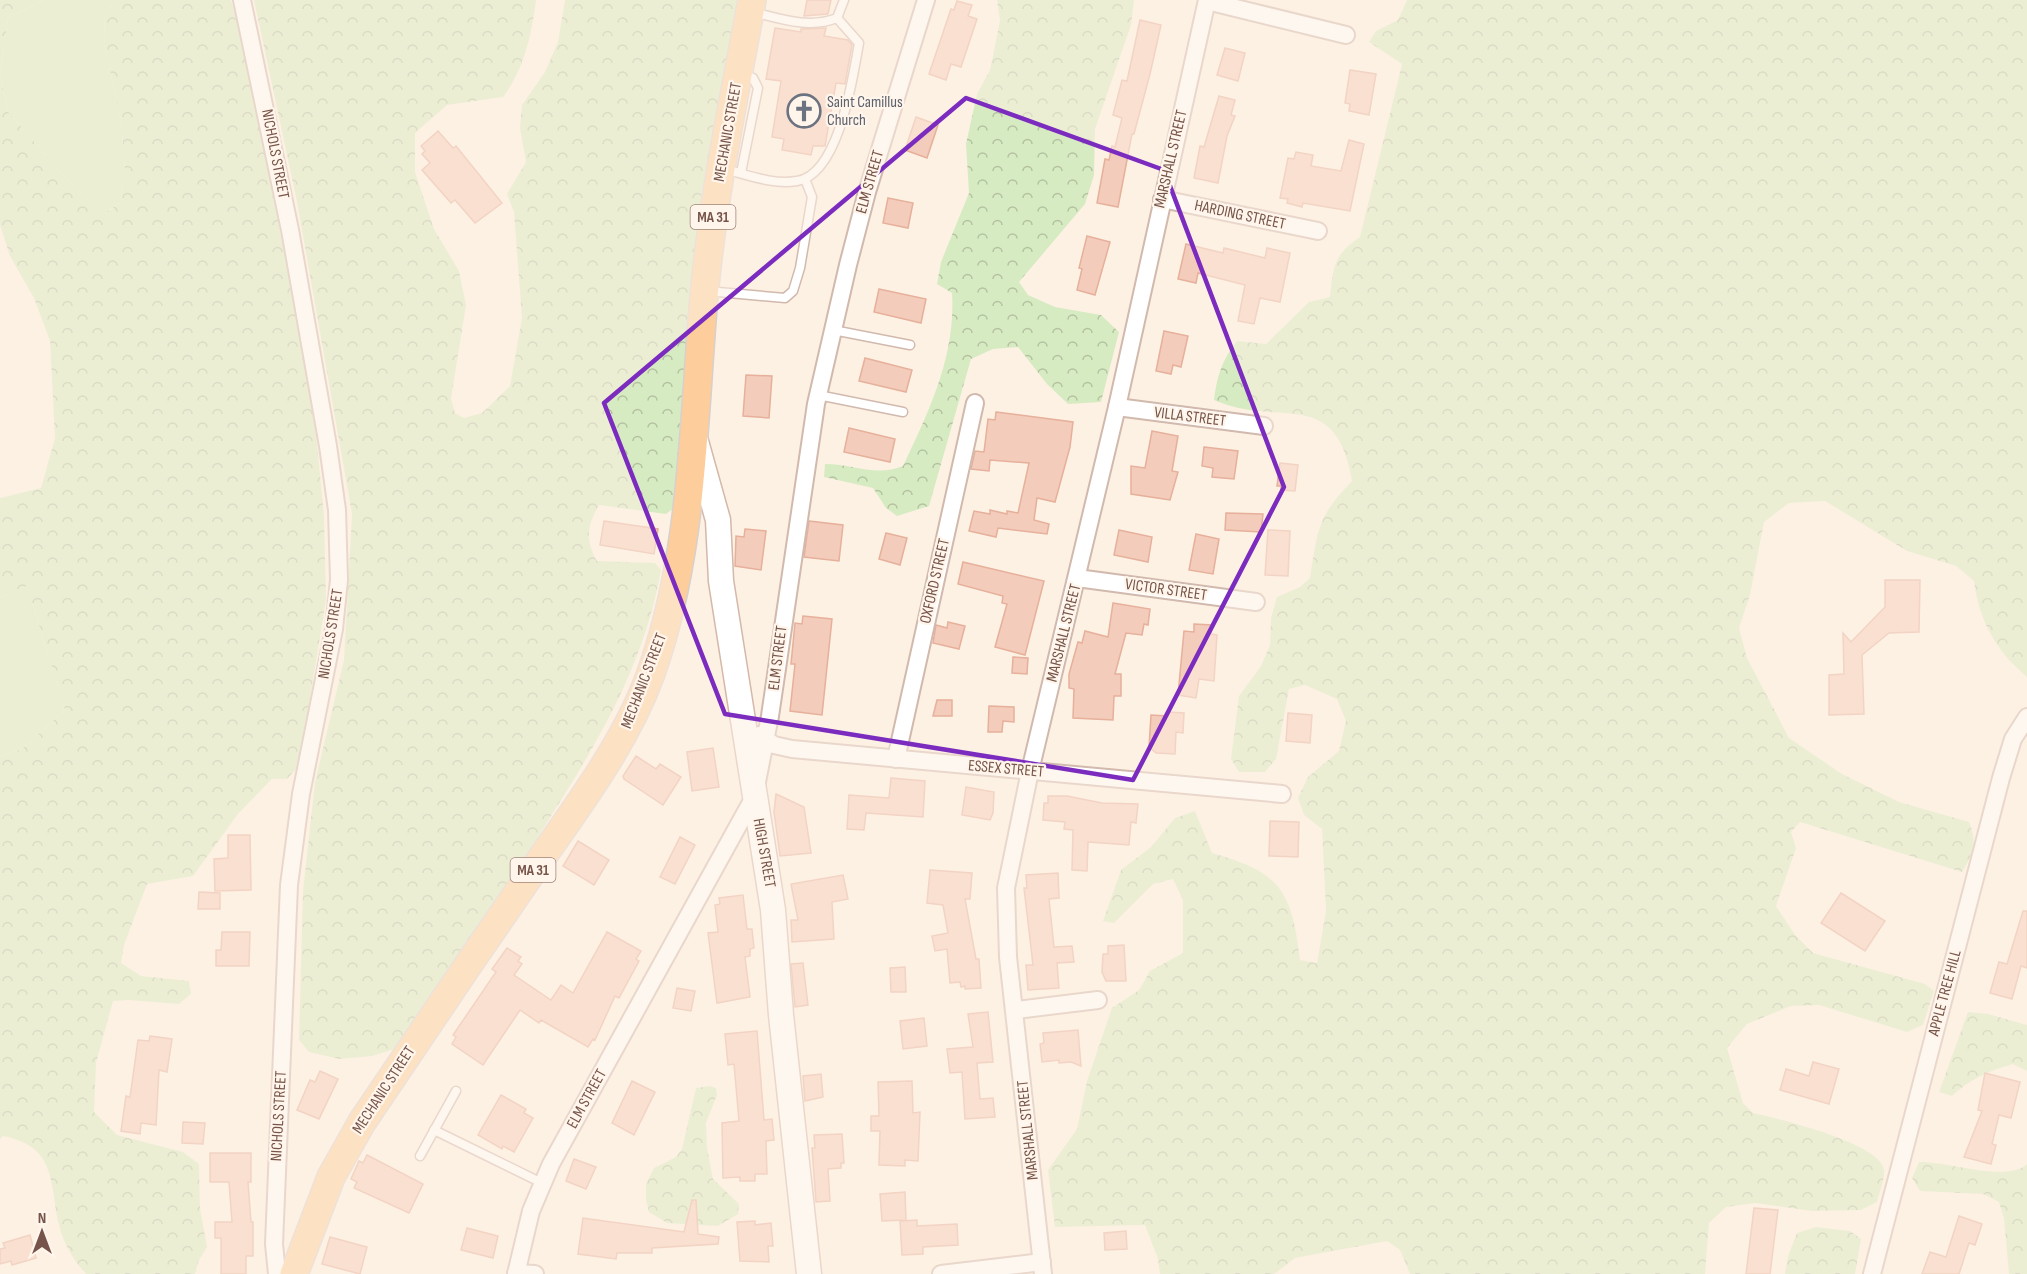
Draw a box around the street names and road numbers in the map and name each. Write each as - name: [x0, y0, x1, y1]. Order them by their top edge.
- street label: MECHANIC STREET: [710, 80, 746, 183]
- street label: NICHOLS STREET: [257, 108, 293, 201]
- street label: MARSHALL STREET: [1150, 108, 1192, 210]
- street label: ELM STREET: [852, 148, 888, 216]
- street label: HARDING STREET: [1193, 196, 1288, 234]
- road number: MA 31: [690, 205, 736, 229]
- street label: VILLA STREET: [1153, 403, 1227, 431]
- street label: OXFORD STREET: [916, 536, 954, 625]
- street label: VICTOR STREET: [1124, 575, 1209, 605]
- street label: MARSHALL STREET: [1043, 582, 1085, 684]
- street label: NICHOLS STREET: [315, 587, 348, 680]
- street label: ELM STREET: [765, 624, 791, 691]
- street label: MECHANIC STREET: [617, 630, 671, 731]
- street label: ESSEX STREET: [967, 756, 1045, 782]
- street label: HIGH STREET: [749, 817, 780, 890]
- road number: MA 31: [510, 858, 556, 882]
- street label: APPLE TREE HILL: [1924, 948, 1966, 1039]
- street label: MECHANIC STREET: [349, 1042, 420, 1137]
- street label: ELM STREET: [563, 1066, 611, 1132]
- street label: NICHOLS STREET: [267, 1070, 291, 1162]
- street label: MARSHALL STREET: [1013, 1079, 1043, 1181]

